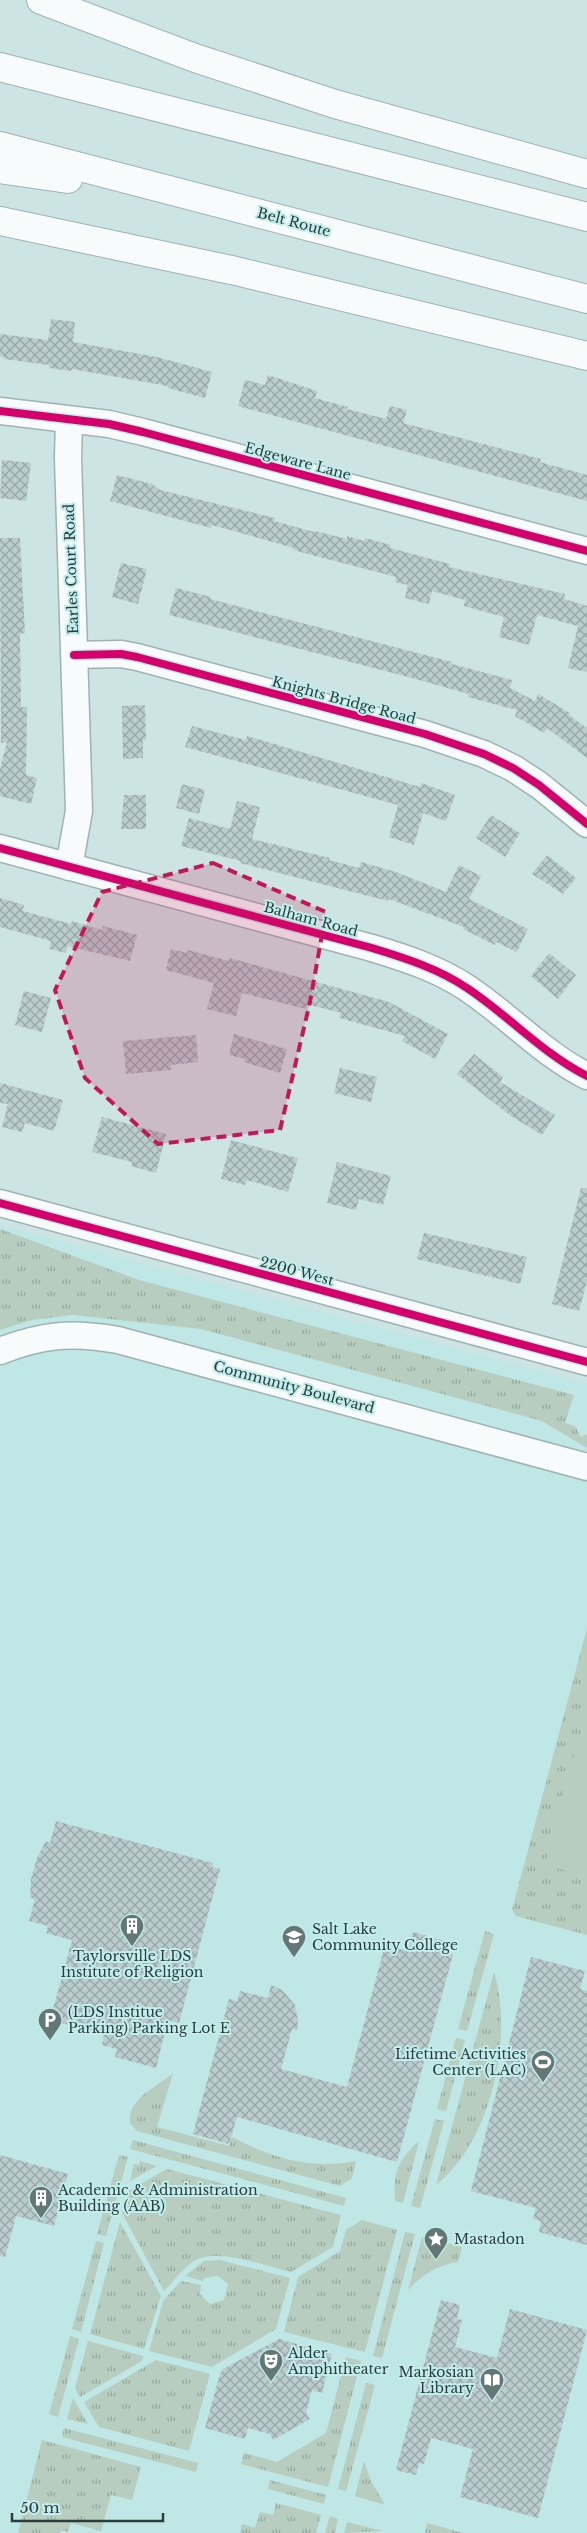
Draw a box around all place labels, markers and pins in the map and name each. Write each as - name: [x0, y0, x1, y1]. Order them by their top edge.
- building icon: Taylorsville LDS Institute of Religion: [119, 1913, 145, 1947]
- place label: Salt Lake Community College: [312, 1920, 458, 1954]
- school or university icon: Salt Lake Community College: [281, 1924, 307, 1958]
- place label: Taylorsville LDS Institute of Religion: [60, 1947, 204, 1981]
- place label: (LDS Institue Parking) Parking Lot E: [68, 2003, 230, 2037]
- parking icon: (LDS Institue Parking) Parking Lot E: [37, 2007, 63, 2041]
- place label: Lifetime Activities Center (LAC): [395, 2045, 526, 2079]
- sports icon: Lifetime Activities Center (LAC): [530, 2049, 556, 2083]
- place label: Academic & Administration Building (AAB): [57, 2181, 258, 2215]
- building icon: Academic & Administration Building (AAB): [28, 2185, 54, 2219]
- place icon: Mastadon: [423, 2226, 449, 2260]
- place label: Mastadon: [454, 2230, 525, 2248]
- place label: Alder Amphitheater: [287, 2344, 389, 2378]
- theatre icon: Alder Amphitheater: [258, 2348, 284, 2382]
- place label: Markosian Library: [398, 2363, 474, 2397]
- library icon: Markosian Library: [479, 2367, 505, 2401]

